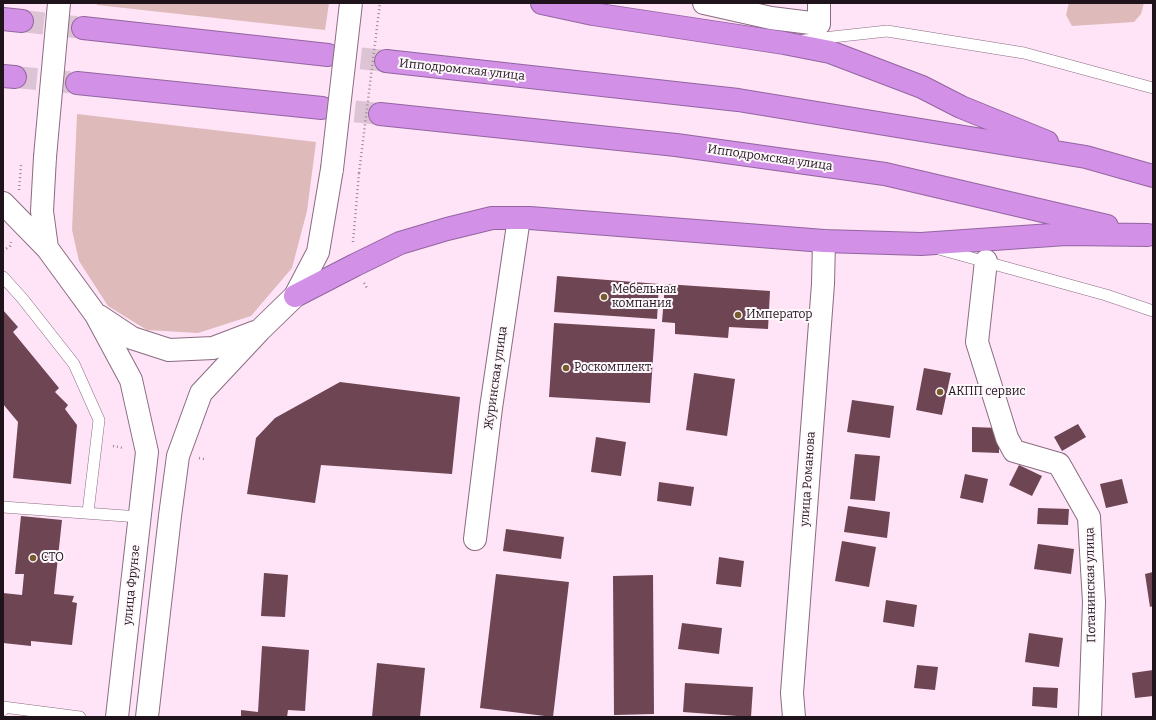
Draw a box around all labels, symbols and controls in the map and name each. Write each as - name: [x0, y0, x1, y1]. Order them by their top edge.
- street label: Ипподромская улица: [398, 56, 526, 84]
- street label: Ипподромская улица: [706, 142, 834, 174]
- place label: Мебельная компания: [612, 283, 677, 311]
- marker: Мебельная компания: [599, 292, 609, 302]
- place label: Император: [746, 308, 812, 322]
- marker: Император: [733, 310, 743, 320]
- street label: Журинская улица: [482, 325, 510, 431]
- place label: Роскомплект: [574, 361, 651, 375]
- marker: Роскомплект: [561, 363, 571, 373]
- place label: АКПП сервис: [948, 385, 1026, 399]
- marker: АКПП сервис: [935, 387, 945, 397]
- street label: улица Романова: [797, 431, 819, 527]
- street label: Потанинская улица: [1083, 527, 1099, 643]
- street label: улица Фрунзе: [121, 544, 143, 626]
- place label: СТО: [41, 551, 64, 565]
- marker: СТО: [28, 553, 38, 563]

